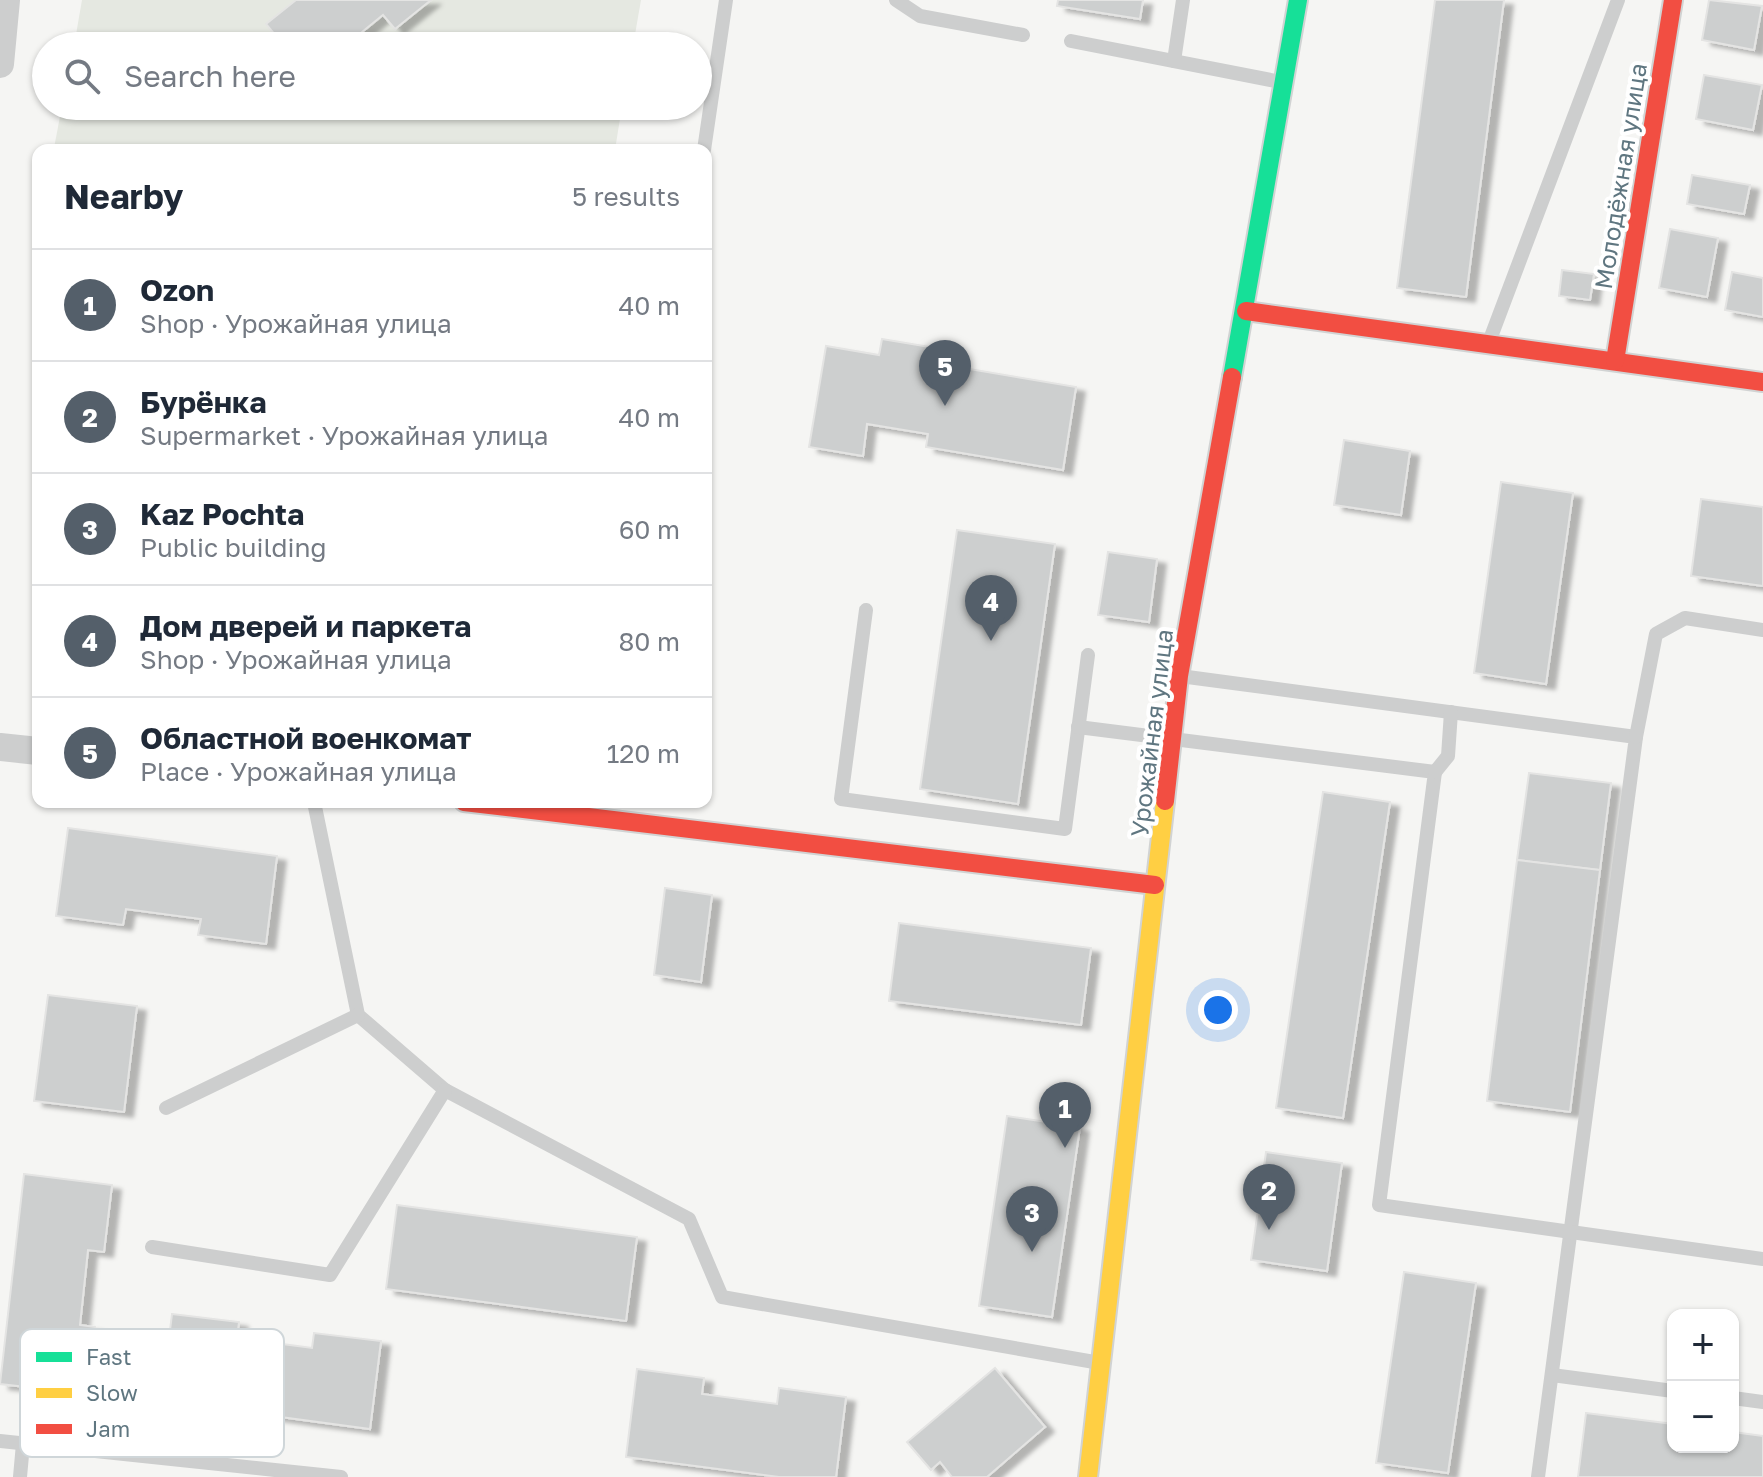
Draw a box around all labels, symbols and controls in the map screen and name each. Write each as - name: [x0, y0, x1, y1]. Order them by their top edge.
- search box: [32, 32, 712, 120]
- icon: search: [60, 54, 104, 98]
- text: Search here: [124, 58, 296, 94]
- street label: Молодёжная улица: [1588, 61, 1652, 291]
- text: Nearby: [64, 176, 184, 216]
- text: 5 results: [572, 181, 680, 212]
- text: Ozon: [140, 272, 214, 308]
- text: 1: [83, 290, 97, 321]
- text: 40 m: [619, 290, 680, 321]
- text: Shop · Урожайная улица: [140, 308, 452, 339]
- pin: 5: [919, 340, 971, 406]
- text: Бурёнка: [140, 384, 267, 420]
- text: 2: [82, 402, 98, 433]
- text: 40 m: [619, 402, 680, 433]
- text: Supermarket · Урожайная улица: [140, 420, 548, 451]
- text: Kaz Pochta: [140, 496, 304, 532]
- text: 3: [82, 514, 98, 545]
- text: 60 m: [619, 514, 680, 545]
- text: Public building: [140, 532, 326, 563]
- pin: 4: [965, 575, 1017, 641]
- text: Дом дверей и паркета: [140, 608, 472, 644]
- text: 4: [82, 626, 98, 657]
- text: 80 m: [619, 626, 680, 657]
- street label: Урожайная улица: [1124, 627, 1178, 839]
- text: Shop · Урожайная улица: [140, 644, 452, 675]
- text: Областной военкомат: [140, 720, 472, 756]
- text: 5: [82, 738, 98, 769]
- text: 120 m: [607, 738, 680, 769]
- text: Place · Урожайная улица: [140, 756, 457, 787]
- your location: [1198, 990, 1238, 1030]
- pin: 1: [1039, 1082, 1091, 1148]
- pin: 2: [1243, 1164, 1295, 1230]
- pin: 3: [1006, 1186, 1058, 1252]
- map controls: [1667, 1309, 1739, 1453]
- button: +: [1667, 1309, 1739, 1381]
- legend: [20, 1329, 284, 1457]
- text: Fast: [86, 1343, 132, 1370]
- text: Slow: [86, 1379, 138, 1406]
- button: −: [1667, 1381, 1739, 1453]
- text: Jam: [86, 1415, 130, 1442]

